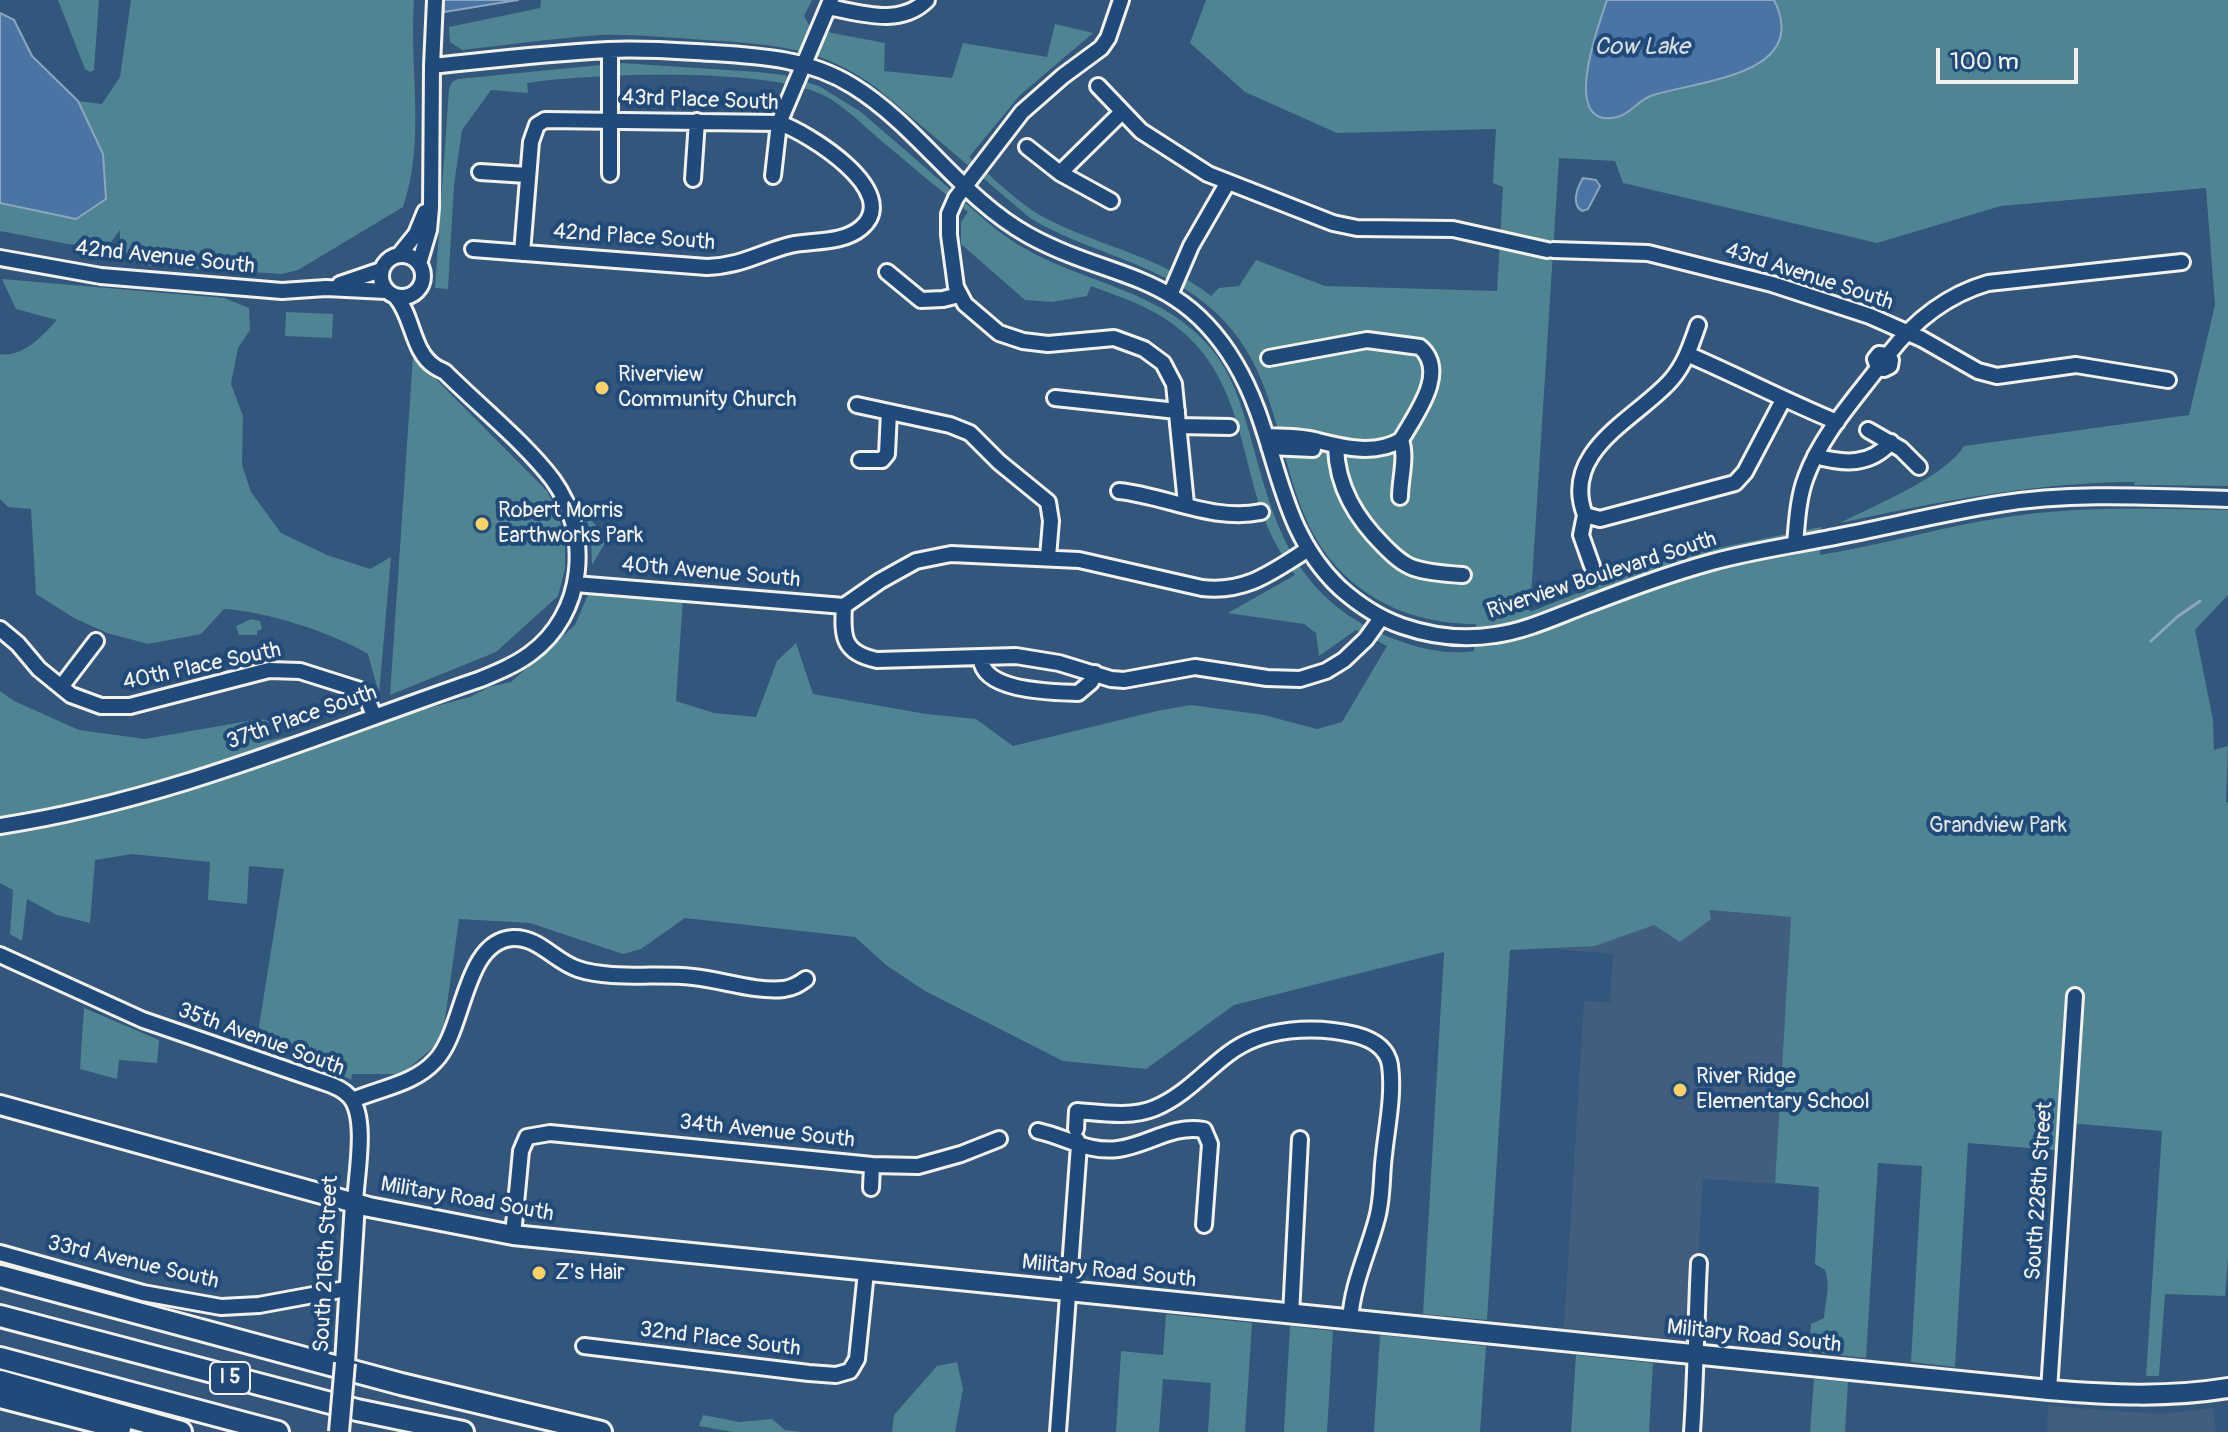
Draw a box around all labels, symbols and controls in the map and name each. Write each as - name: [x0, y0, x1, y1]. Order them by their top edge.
- scale bar: [1940, 32, 2082, 82]
- water label: Cow Lake: [1594, 34, 1690, 62]
- text: 100 m: [1950, 47, 2019, 76]
- street label: 43rd Place South: [621, 85, 779, 117]
- street label: 42nd Place South: [552, 219, 716, 257]
- street label: 42nd Avenue South: [74, 235, 256, 281]
- street label: 43rd Avenue South: [1722, 237, 1896, 317]
- place label: Riverview Community Church: [618, 362, 797, 414]
- marker: Riverview Community Church: [593, 379, 611, 397]
- place label: Robert Morris Earthworks Park: [498, 498, 644, 550]
- marker: Robert Morris Earthworks Park: [473, 515, 491, 533]
- street label: Riverview Boulevard South: [1484, 526, 1720, 626]
- street label: 40th Avenue South: [621, 552, 801, 594]
- street label: 40th Place South: [120, 637, 284, 697]
- street label: 37th Place South: [223, 680, 381, 756]
- park label: Grandview Park: [1929, 813, 2067, 839]
- street label: 35th Avenue South: [174, 998, 348, 1082]
- place label: River Ridge Elementary School: [1696, 1064, 1870, 1116]
- marker: River Ridge Elementary School: [1671, 1081, 1689, 1099]
- street label: South 228th Street: [2021, 1101, 2059, 1281]
- street label: 34th Avenue South: [678, 1110, 856, 1154]
- street label: Military Road South: [378, 1172, 556, 1228]
- street label: South 216th Street: [309, 1175, 345, 1353]
- street label: 33rd Avenue South: [45, 1230, 221, 1296]
- street label: Military Road South: [1020, 1250, 1198, 1294]
- place label: Z's Hair: [555, 1260, 625, 1286]
- marker: Z's Hair: [530, 1264, 548, 1282]
- street label: Military Road South: [1665, 1315, 1843, 1359]
- street label: 32nd Place South: [638, 1317, 802, 1363]
- road number: I 5: [210, 1362, 250, 1394]

